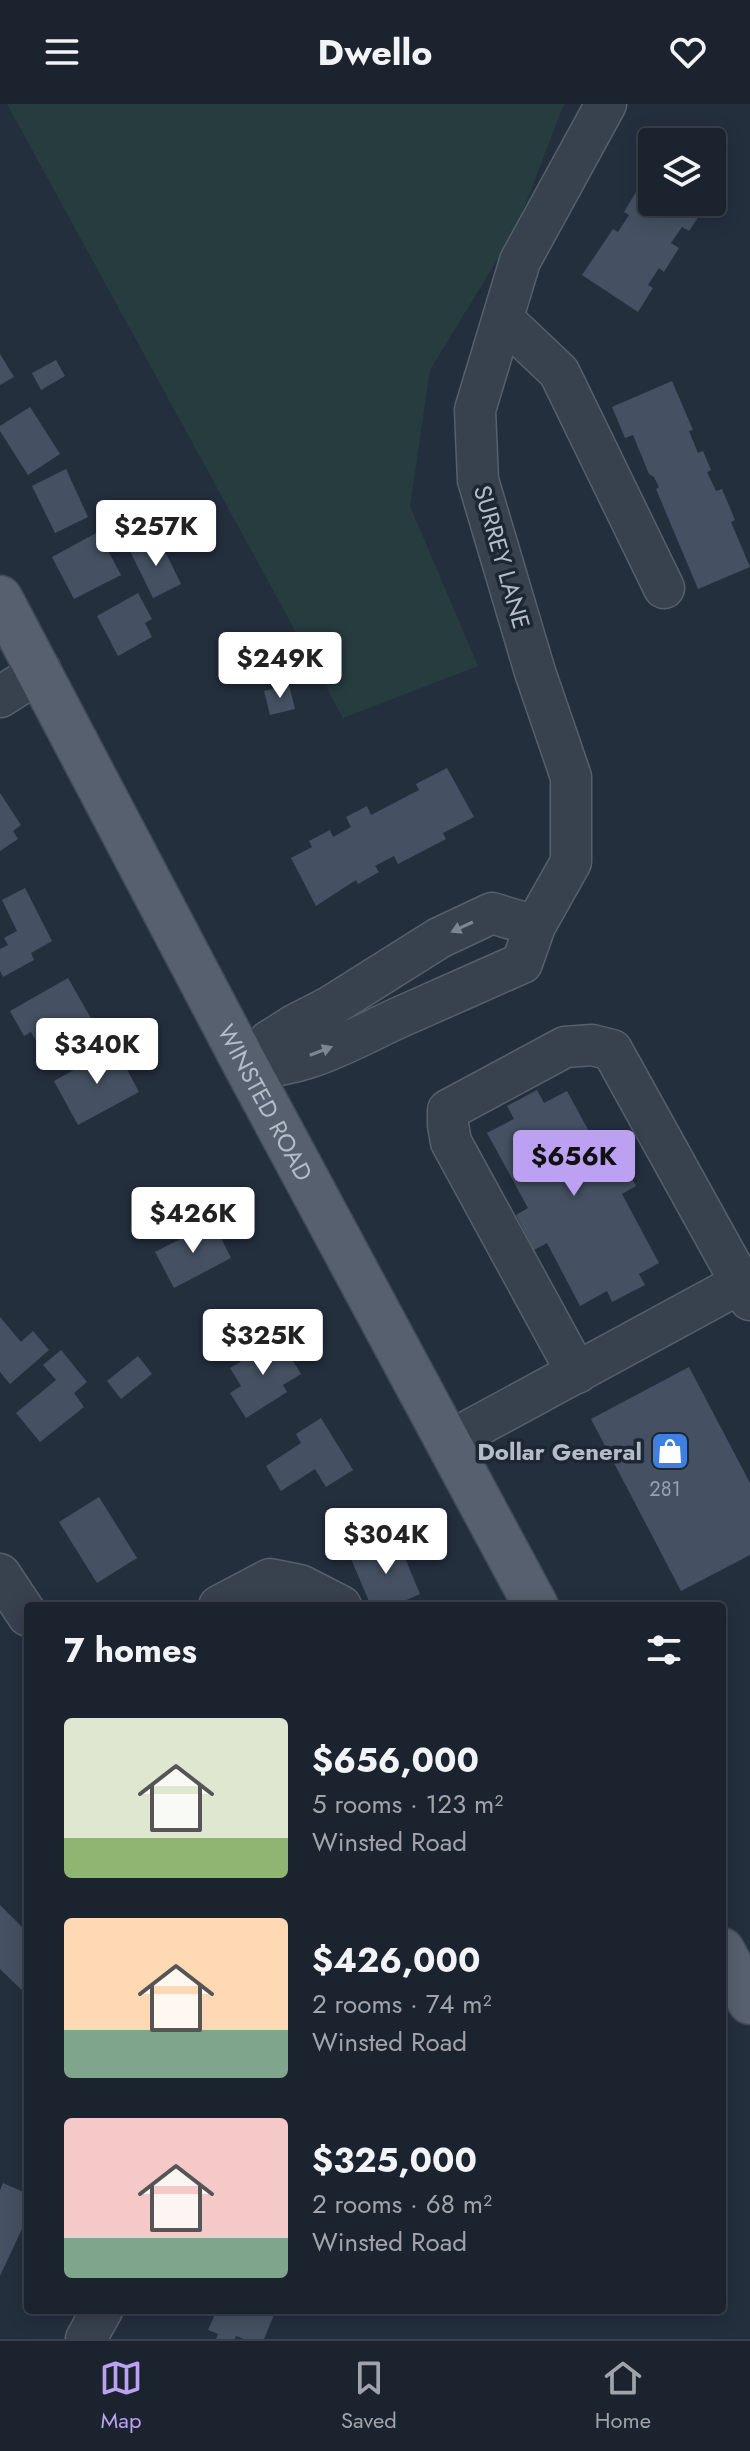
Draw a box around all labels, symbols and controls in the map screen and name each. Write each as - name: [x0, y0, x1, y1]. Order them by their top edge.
- text: Dwello: [317, 26, 433, 78]
- icon: menu: [40, 30, 84, 74]
- icon: heart: [666, 30, 710, 74]
- map controls: [638, 128, 726, 216]
- button: layers: [638, 128, 726, 216]
- street label: SURREY LANE: [465, 481, 539, 633]
- pin: $257K: [100, 500, 212, 568]
- text: $257K: [114, 507, 198, 545]
- pin: $249K: [224, 632, 336, 700]
- text: $249K: [237, 639, 323, 677]
- one-way arrow: [450, 920, 474, 934]
- pin: $340K: [41, 1018, 153, 1086]
- street label: WINSTED ROAD: [209, 1018, 322, 1187]
- text: $340K: [54, 1025, 140, 1063]
- one-way arrow: [309, 1044, 333, 1057]
- pin: $656K: [518, 1130, 630, 1198]
- text: $656K: [531, 1137, 617, 1175]
- pin: $426K: [137, 1187, 249, 1255]
- text: $426K: [150, 1194, 236, 1232]
- pin: $325K: [207, 1309, 319, 1377]
- text: $325K: [221, 1316, 305, 1354]
- shop icon: Dollar General: [649, 1430, 691, 1472]
- place label: Dollar General: [477, 1434, 642, 1469]
- house number: 281: [649, 1475, 681, 1504]
- pin: $304K: [330, 1508, 442, 1576]
- text: $304K: [343, 1515, 429, 1553]
- text: 7 homes: [64, 1626, 197, 1675]
- icon: filters: [642, 1628, 686, 1672]
- text: $656,000: [312, 1736, 479, 1785]
- icon: home: [128, 1750, 224, 1846]
- text: 5 rooms · 123 m²: [312, 1785, 503, 1823]
- text: Winsted Road: [312, 1823, 467, 1861]
- text: $426,000: [312, 1936, 480, 1985]
- icon: home: [128, 1950, 224, 2046]
- text: 2 rooms · 74 m²: [312, 1985, 492, 2023]
- text: Winsted Road: [312, 2023, 467, 2061]
- text: $325,000: [312, 2136, 477, 2185]
- icon: home: [128, 2150, 224, 2246]
- text: 2 rooms · 68 m²: [312, 2185, 492, 2223]
- text: Winsted Road: [312, 2223, 467, 2261]
- tab: Map: [99, 2356, 143, 2436]
- tab: Saved: [341, 2356, 397, 2436]
- tab: Home: [595, 2356, 651, 2436]

